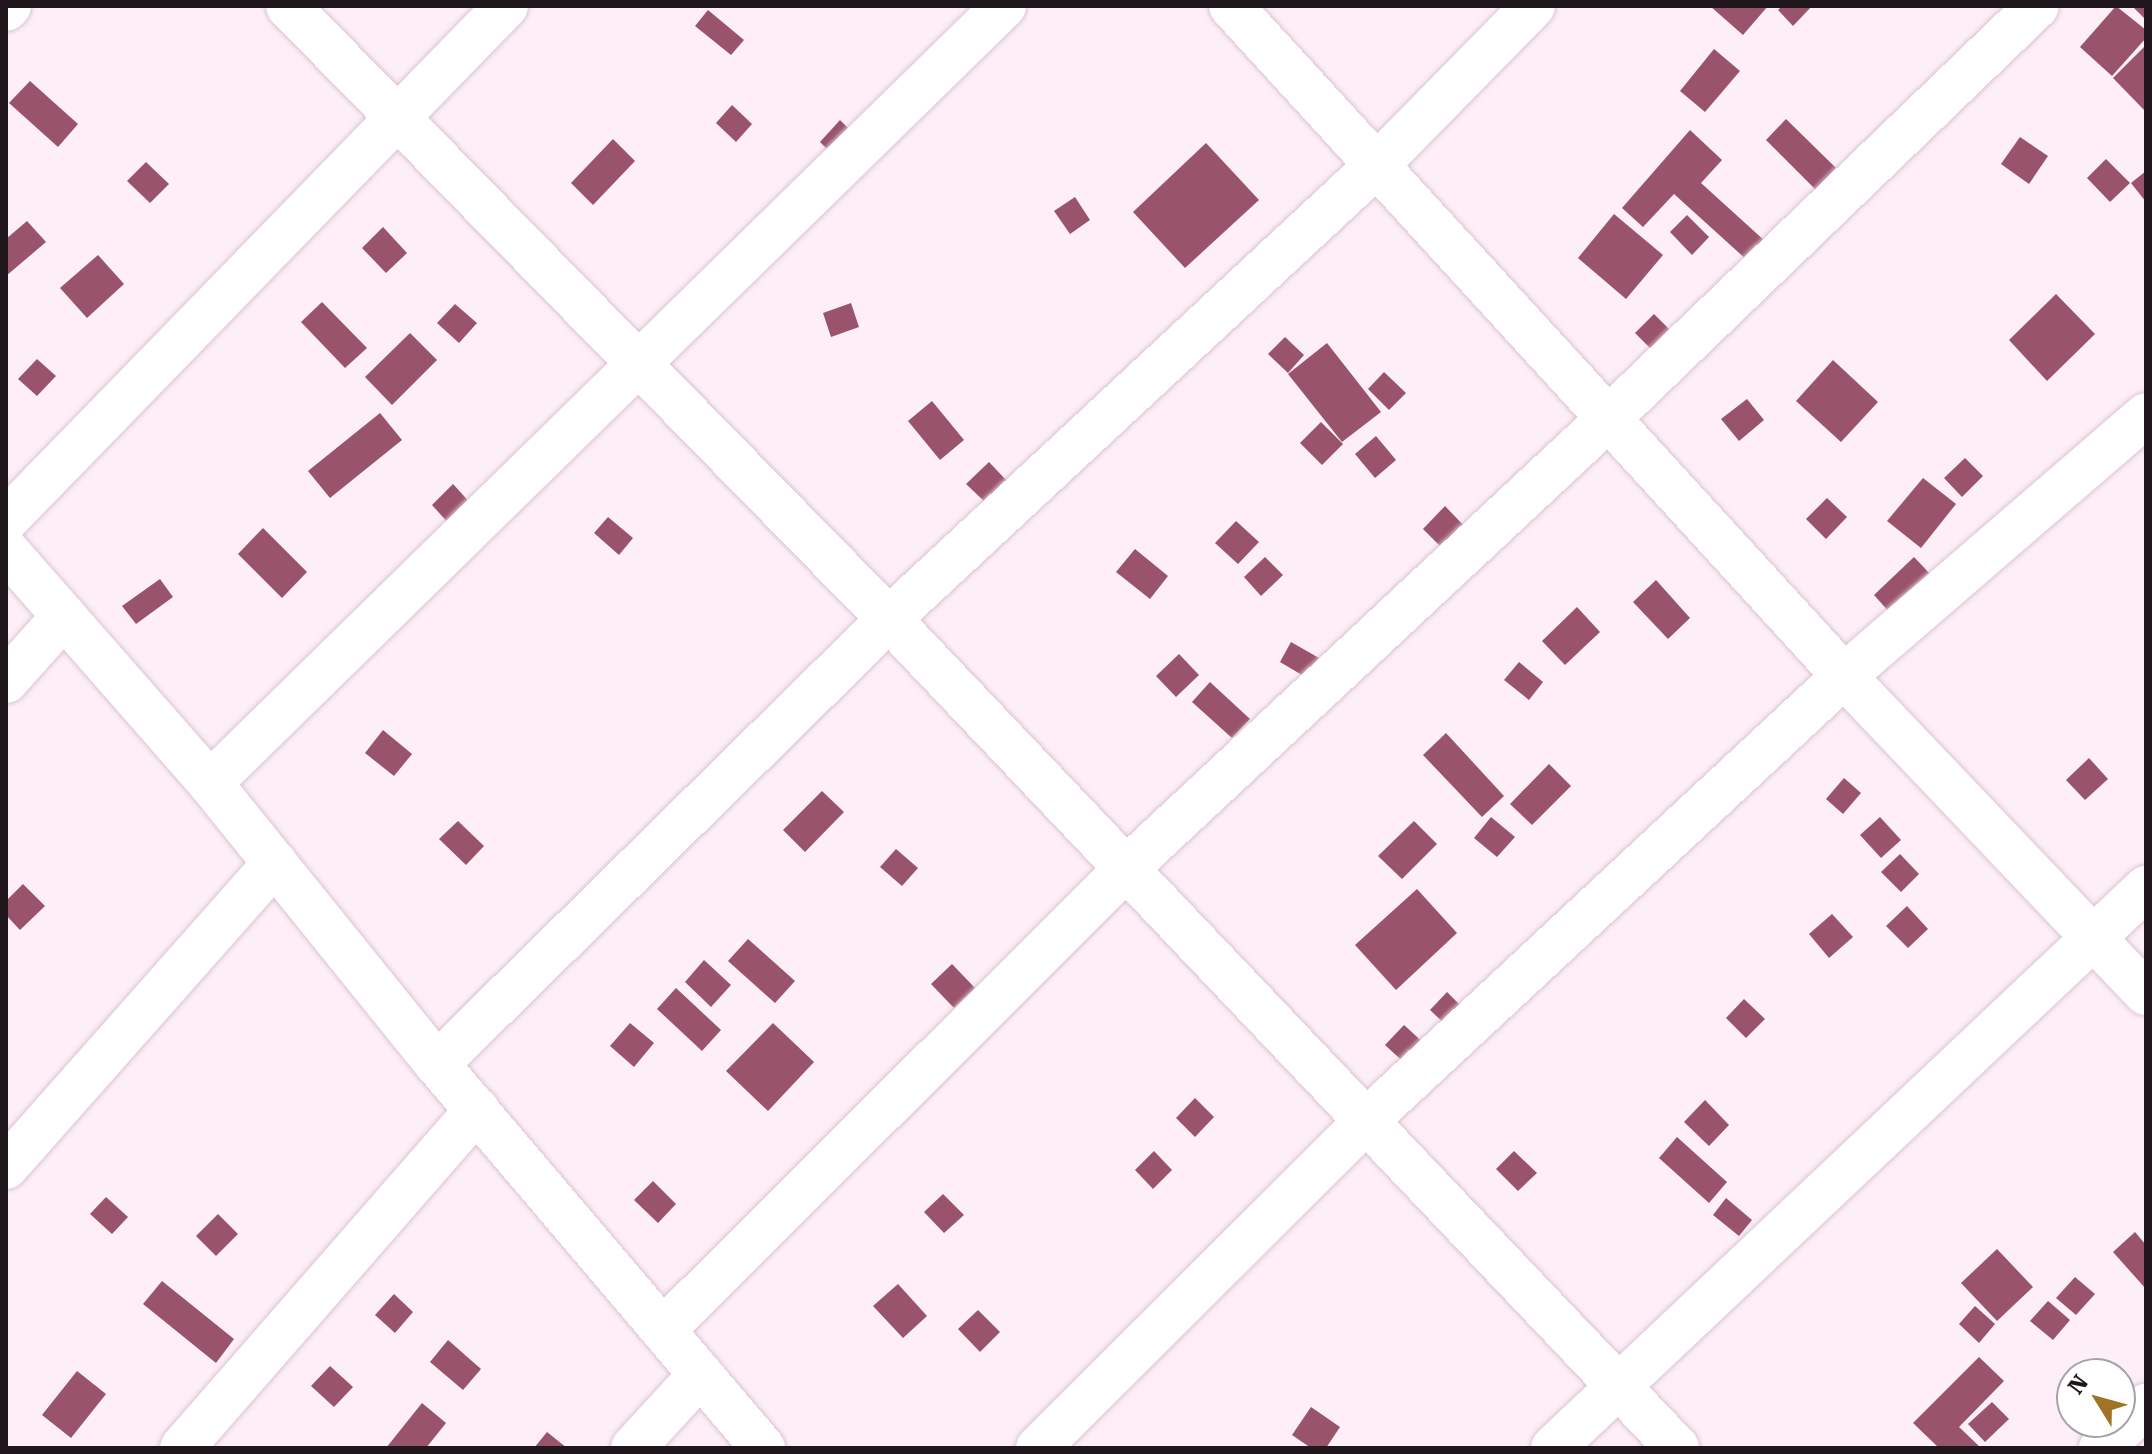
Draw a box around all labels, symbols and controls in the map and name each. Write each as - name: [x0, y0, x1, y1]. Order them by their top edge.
- north arrow: [2056, 1358, 2136, 1438]
- text: N: [2063, 1370, 2093, 1399]

